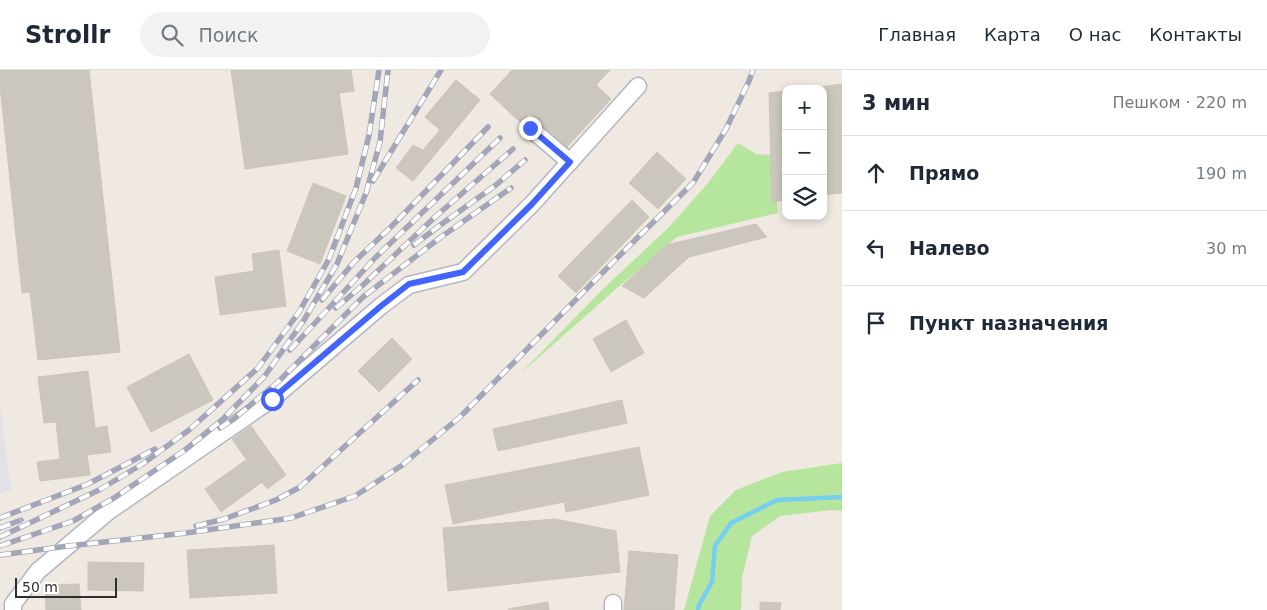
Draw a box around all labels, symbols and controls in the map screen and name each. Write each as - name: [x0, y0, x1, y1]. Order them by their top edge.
- search box: [140, 12, 490, 57]
- text: Strollr: [25, 21, 110, 49]
- icon: search: [158, 21, 186, 49]
- text: Поиск: [198, 24, 259, 46]
- text: Главная: [878, 24, 956, 45]
- text: Карта: [984, 24, 1041, 45]
- text: О нас: [1069, 24, 1121, 45]
- text: Контакты: [1149, 24, 1242, 45]
- map controls: [782, 85, 827, 220]
- button: +: [782, 85, 827, 130]
- text: 3 мин: [862, 91, 930, 115]
- text: Пешком · 220 m: [1112, 93, 1247, 112]
- route end: [519, 117, 542, 140]
- button: −: [782, 130, 827, 175]
- icon: ahead: [862, 159, 890, 187]
- text: Прямо: [909, 162, 979, 184]
- text: 190 m: [1196, 164, 1247, 183]
- button: layers: [782, 175, 827, 220]
- icon: left: [862, 234, 890, 262]
- text: Налево: [909, 237, 990, 259]
- text: 30 m: [1206, 239, 1247, 258]
- icon: arrive: [862, 309, 890, 337]
- text: Пункт назначения: [909, 312, 1108, 334]
- route start: [261, 388, 284, 411]
- scale bar: [15, 575, 118, 598]
- text: 50 m: [22, 579, 58, 595]

